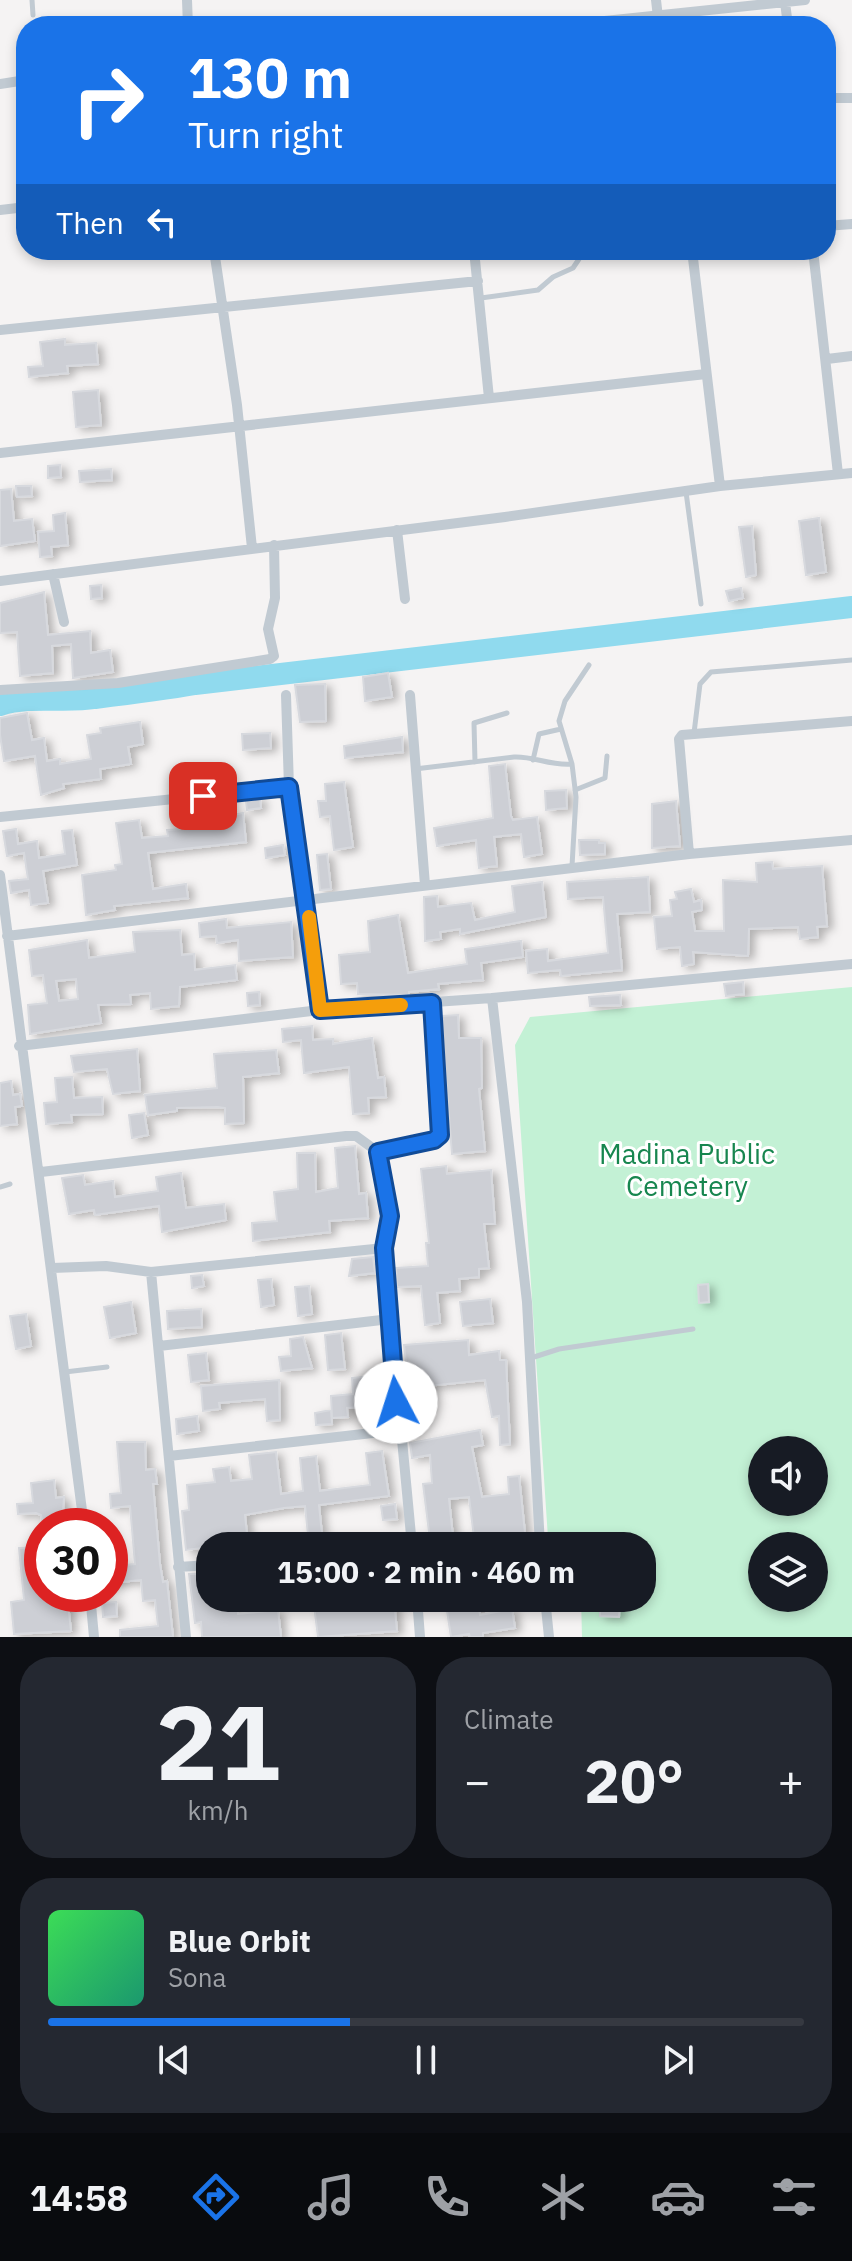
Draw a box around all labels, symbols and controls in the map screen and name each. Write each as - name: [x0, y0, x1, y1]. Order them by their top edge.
- text: 130 m: [188, 41, 352, 113]
- icon: right: [56, 48, 160, 152]
- text: Turn right: [188, 111, 344, 158]
- icon: left: [140, 200, 184, 244]
- text: Then: [56, 203, 124, 242]
- pin: [169, 762, 237, 830]
- icon: arrive: [181, 774, 225, 818]
- park label: Madina Public Cemetery: [599, 1135, 775, 1204]
- position arrow: [354, 1360, 438, 1444]
- map controls: [748, 1436, 828, 1612]
- button: sound: [748, 1436, 828, 1516]
- speed limit sign: 30: [24, 1508, 128, 1612]
- button: layers: [748, 1532, 828, 1612]
- text: 15:00 · 2 min · 460 m: [277, 1552, 575, 1591]
- text: 21: [156, 1673, 280, 1809]
- text: Climate: [464, 1702, 554, 1736]
- text: 20°: [584, 1741, 684, 1820]
- text: −: [464, 1752, 490, 1809]
- text: +: [778, 1752, 804, 1809]
- text: km/h: [187, 1793, 249, 1827]
- text: Blue Orbit: [168, 1921, 311, 1960]
- text: Sona: [168, 1960, 226, 1994]
- icon: previous: [152, 2038, 196, 2082]
- icon: pause: [404, 2038, 448, 2082]
- icon: next: [656, 2038, 700, 2082]
- icon: directions: [188, 2169, 244, 2225]
- icon: music: [303, 2169, 359, 2225]
- icon: phone: [419, 2169, 475, 2225]
- icon: climate: [535, 2169, 591, 2225]
- icon: car: [650, 2169, 706, 2225]
- icon: filters: [766, 2169, 822, 2225]
- text: 14:58: [30, 2174, 128, 2221]

